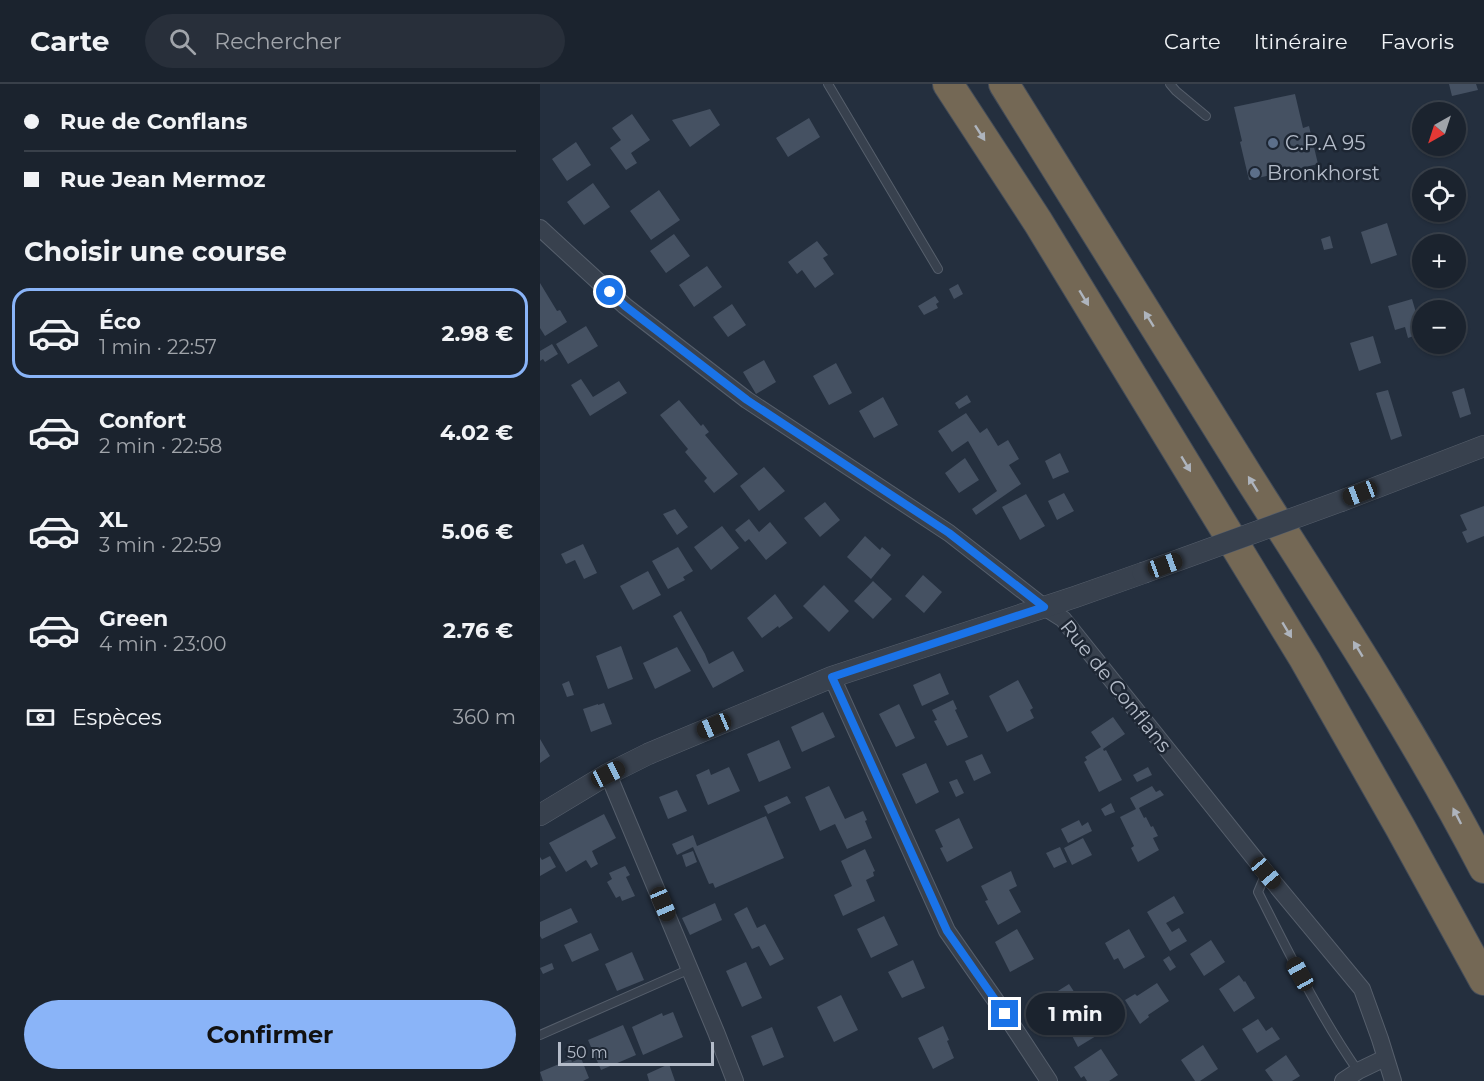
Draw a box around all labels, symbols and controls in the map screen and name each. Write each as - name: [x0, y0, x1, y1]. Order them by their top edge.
- search box: [145, 14, 565, 68]
- text: Carte: [30, 24, 109, 58]
- icon: search: [166, 25, 199, 58]
- text: Rechercher: [214, 28, 342, 55]
- text: Carte: [1164, 29, 1221, 54]
- text: Itinéraire: [1254, 29, 1348, 54]
- text: Favoris: [1381, 29, 1454, 54]
- north arrow: [1412, 102, 1466, 156]
- map controls: [1412, 102, 1466, 354]
- text: Rue de Conflans: [60, 108, 247, 135]
- one-way arrow: [974, 125, 985, 141]
- place label: C.P.A 95: [1285, 131, 1365, 155]
- marker: C.P.A 95: [1266, 136, 1280, 150]
- place label: Bronkhorst: [1267, 161, 1380, 185]
- text: Rue Jean Mermoz: [60, 166, 266, 193]
- marker: Bronkhorst: [1248, 166, 1262, 180]
- button: locate: [1412, 168, 1466, 222]
- button: +: [1412, 234, 1466, 288]
- text: Choisir une course: [24, 235, 287, 268]
- route start: [596, 278, 623, 305]
- one-way arrow: [1079, 290, 1090, 306]
- button: −: [1412, 300, 1466, 354]
- icon: car: [27, 306, 81, 360]
- text: Éco: [99, 308, 141, 335]
- one-way arrow: [1144, 311, 1155, 327]
- text: 2.98 €: [441, 320, 513, 347]
- text: 1 min · 22:57: [99, 335, 217, 359]
- icon: car: [27, 405, 81, 459]
- text: Confort: [99, 407, 186, 434]
- text: 4.02 €: [440, 419, 513, 446]
- text: 2 min · 22:58: [99, 434, 222, 458]
- one-way arrow: [1180, 456, 1191, 472]
- one-way arrow: [1248, 476, 1259, 492]
- car: [1340, 478, 1380, 508]
- icon: car: [27, 504, 81, 558]
- text: XL: [99, 506, 128, 533]
- text: 5.06 €: [441, 518, 513, 545]
- text: 3 min · 22:59: [99, 533, 222, 557]
- car: [1145, 550, 1185, 580]
- icon: car: [27, 603, 81, 657]
- text: Green: [99, 605, 168, 632]
- street label: Rue de Conflans: [1055, 615, 1177, 757]
- text: 2.76 €: [443, 617, 513, 644]
- one-way arrow: [1282, 622, 1293, 639]
- text: 4 min · 23:00: [99, 632, 226, 656]
- one-way arrow: [1352, 641, 1363, 657]
- icon: cash: [24, 701, 57, 734]
- text: Espèces: [72, 704, 162, 731]
- text: 360 m: [453, 705, 516, 729]
- car: [694, 711, 734, 741]
- car: [588, 758, 628, 790]
- one-way arrow: [1452, 808, 1462, 825]
- car: [1248, 853, 1284, 893]
- car: [648, 884, 678, 924]
- car: [1283, 954, 1317, 994]
- callout: 1 min: [1026, 993, 1125, 1035]
- button: Confirmer: [24, 1000, 516, 1069]
- route end: [991, 1000, 1018, 1027]
- text: 1 min: [1048, 1002, 1103, 1026]
- scale bar: [558, 1039, 714, 1066]
- text: 50 m: [567, 1043, 608, 1062]

